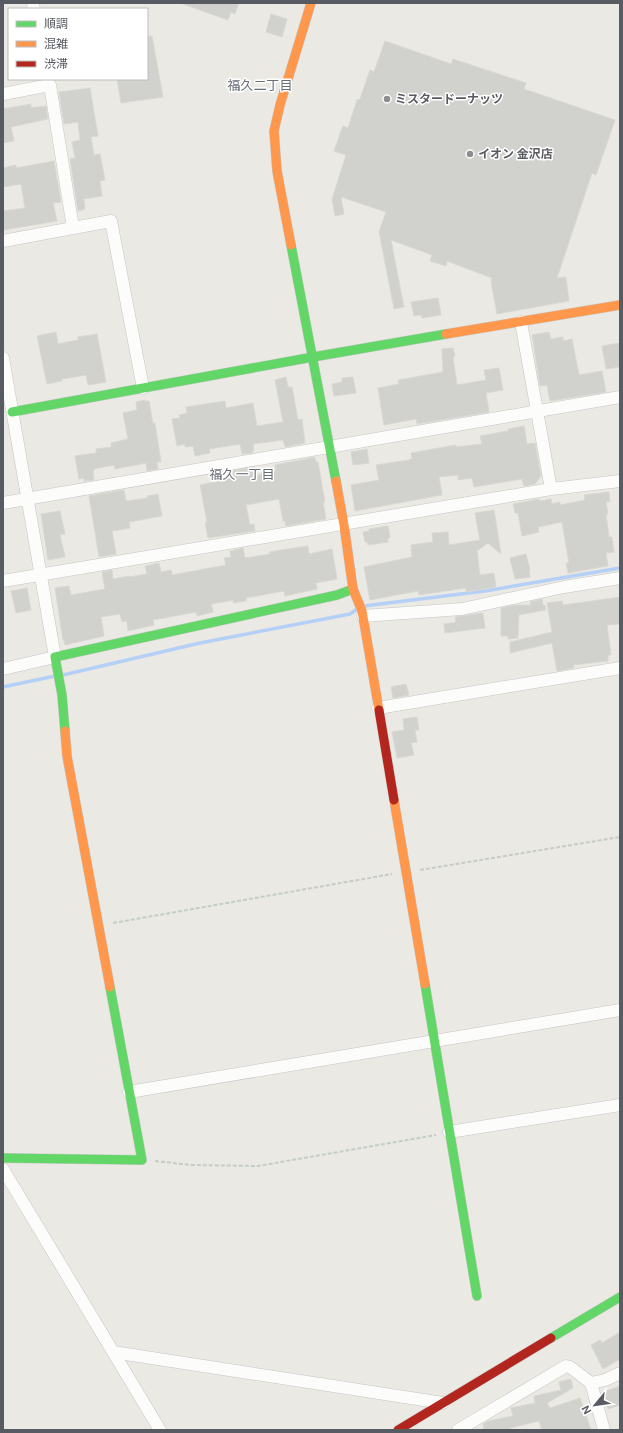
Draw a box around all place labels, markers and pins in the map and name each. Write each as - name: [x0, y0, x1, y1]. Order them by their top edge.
- place label: ミスタードーナッツ: [395, 91, 503, 107]
- marker: ミスタードーナッツ: [382, 94, 392, 104]
- place label: イオン 金沢店: [478, 146, 553, 162]
- marker: イオン 金沢店: [465, 149, 475, 159]

